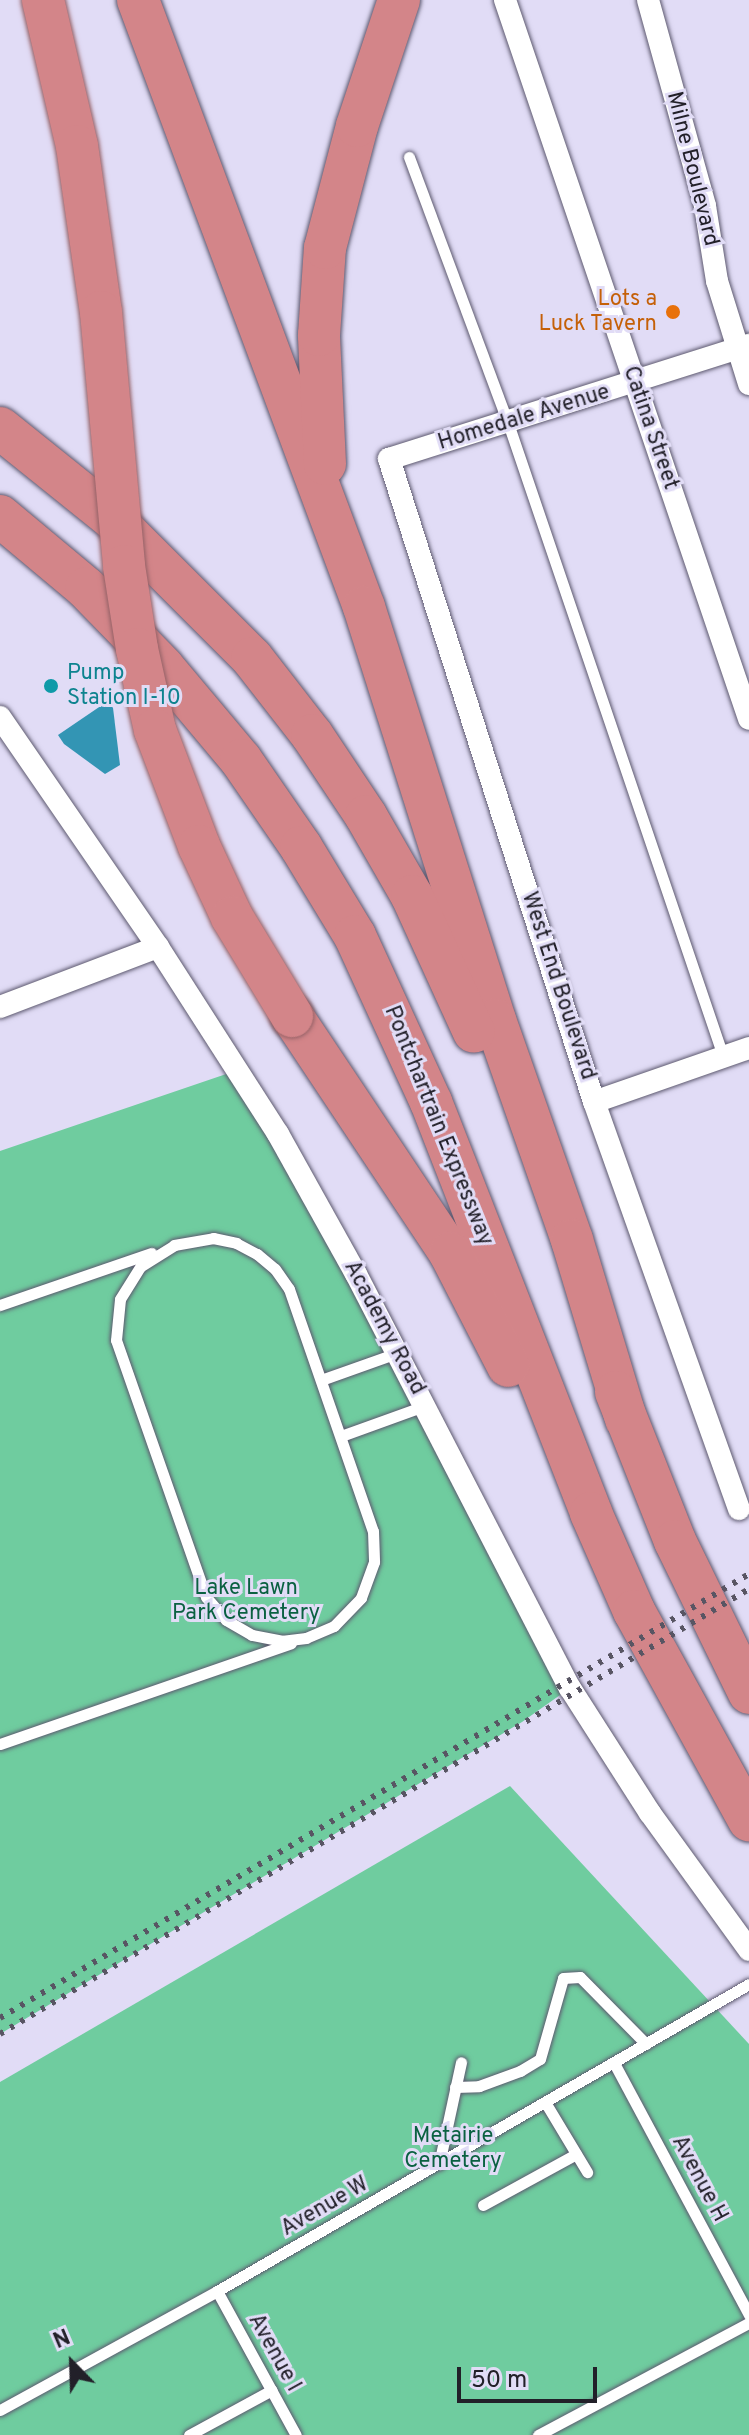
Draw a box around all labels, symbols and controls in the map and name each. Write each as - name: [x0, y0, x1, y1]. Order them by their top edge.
- street label: Milne Boulevard: [660, 89, 724, 249]
- place label: Lots a Luck Tavern: [538, 286, 657, 338]
- marker: Lots a Luck Tavern: [664, 303, 682, 321]
- street label: Catina Street: [617, 363, 683, 493]
- street label: Homedale Avenue: [435, 379, 613, 457]
- place label: Pump Station I-10: [67, 660, 181, 712]
- marker: Pump Station I-10: [42, 677, 60, 695]
- street label: West End Boulevard: [515, 889, 601, 1083]
- street label: Pontchartrain Expressway: [378, 1002, 498, 1250]
- street label: Academy Road: [338, 1256, 430, 1400]
- park label: Lake Lawn Park Cemetery: [172, 1575, 320, 1626]
- park label: Metairie Cemetery: [404, 2123, 502, 2174]
- street label: Avenue H: [665, 2131, 733, 2227]
- street label: Avenue W: [276, 2171, 374, 2243]
- street label: Avenue I: [242, 2309, 306, 2397]
- north arrow: [32, 2323, 112, 2403]
- text: N: [50, 2325, 75, 2356]
- scale bar: [461, 2351, 601, 2401]
- text: 50 m: [471, 2366, 527, 2396]

